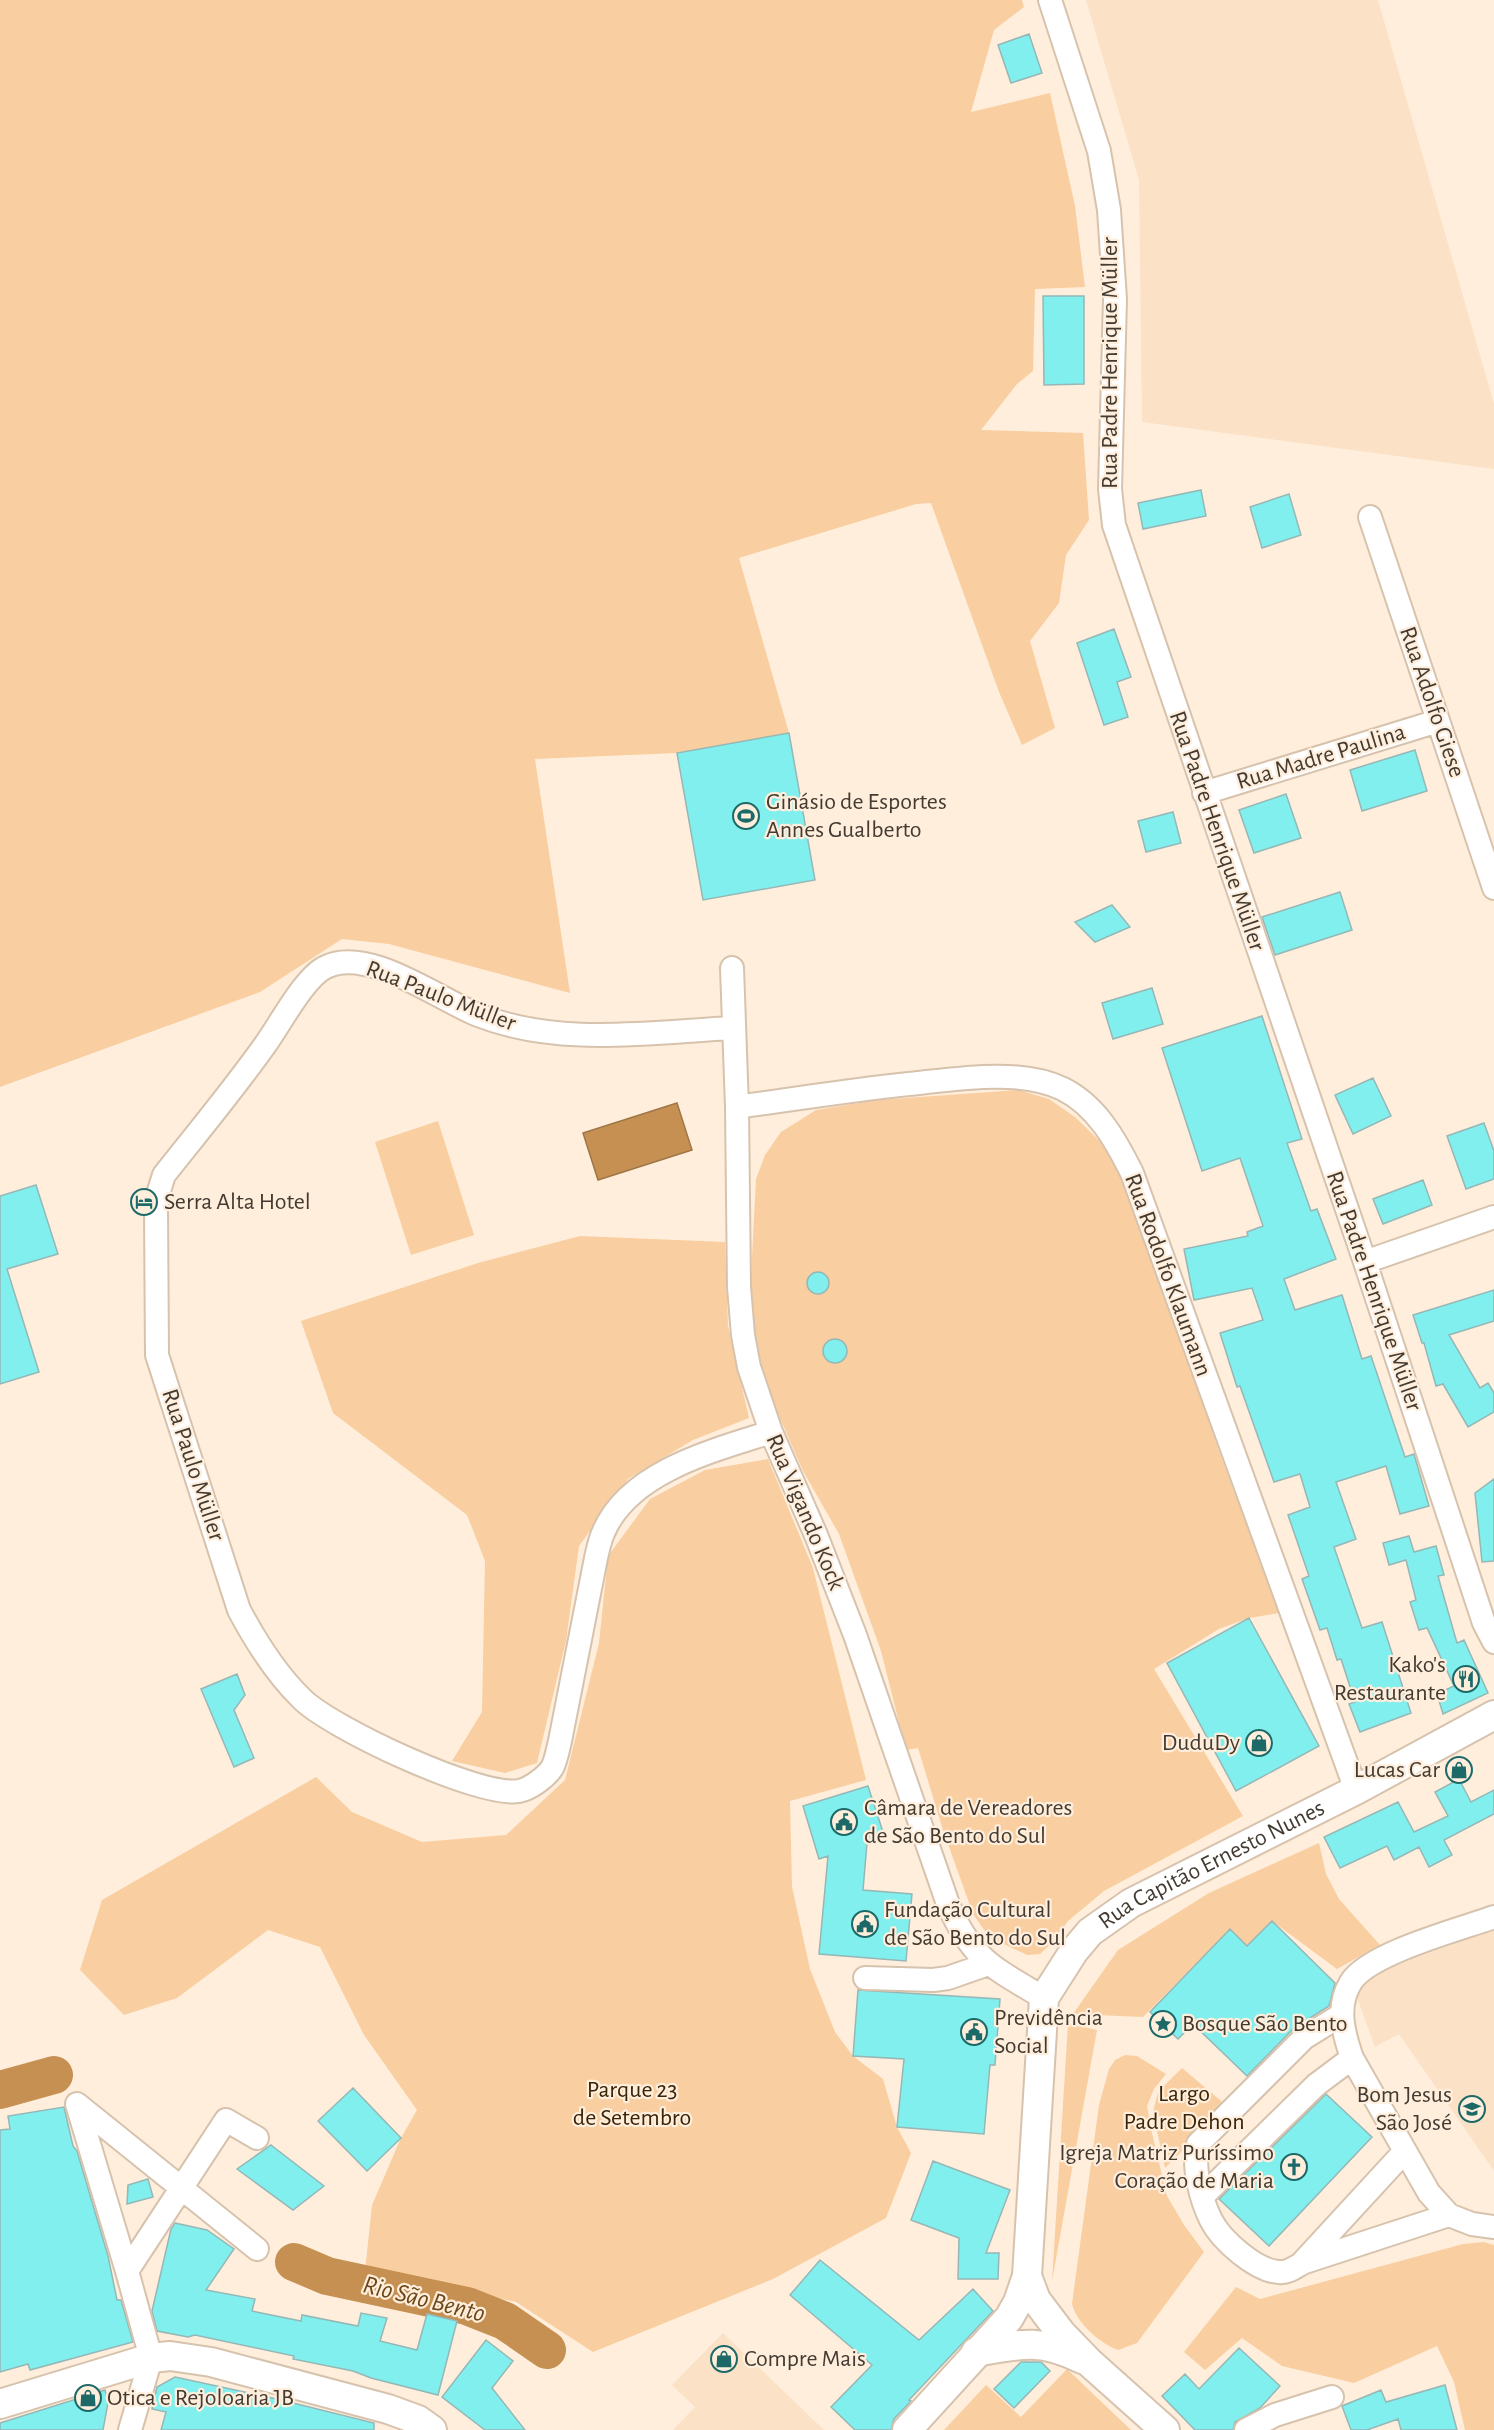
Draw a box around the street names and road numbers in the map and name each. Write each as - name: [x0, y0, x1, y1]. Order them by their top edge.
- street label: Rua Padre Henrique Müller: [1098, 237, 1122, 489]
- street label: Rua Adolfo Giese: [1395, 624, 1469, 780]
- street label: Rua Padre Henrique Müller: [1165, 708, 1269, 954]
- street label: Rua Madre Paulina: [1234, 720, 1408, 794]
- street label: Rua Paulo Müller: [363, 956, 519, 1036]
- street label: Rua Padre Henrique Müller: [1322, 1168, 1426, 1414]
- street label: Rua Rodolfo Klaumann: [1120, 1170, 1216, 1380]
- street label: Rua Paulo Müller: [157, 1386, 229, 1544]
- street label: Rua Vigando Kock: [761, 1431, 849, 1594]
- street label: Rua Capitão Ernesto Nunes: [1094, 1796, 1328, 1934]

